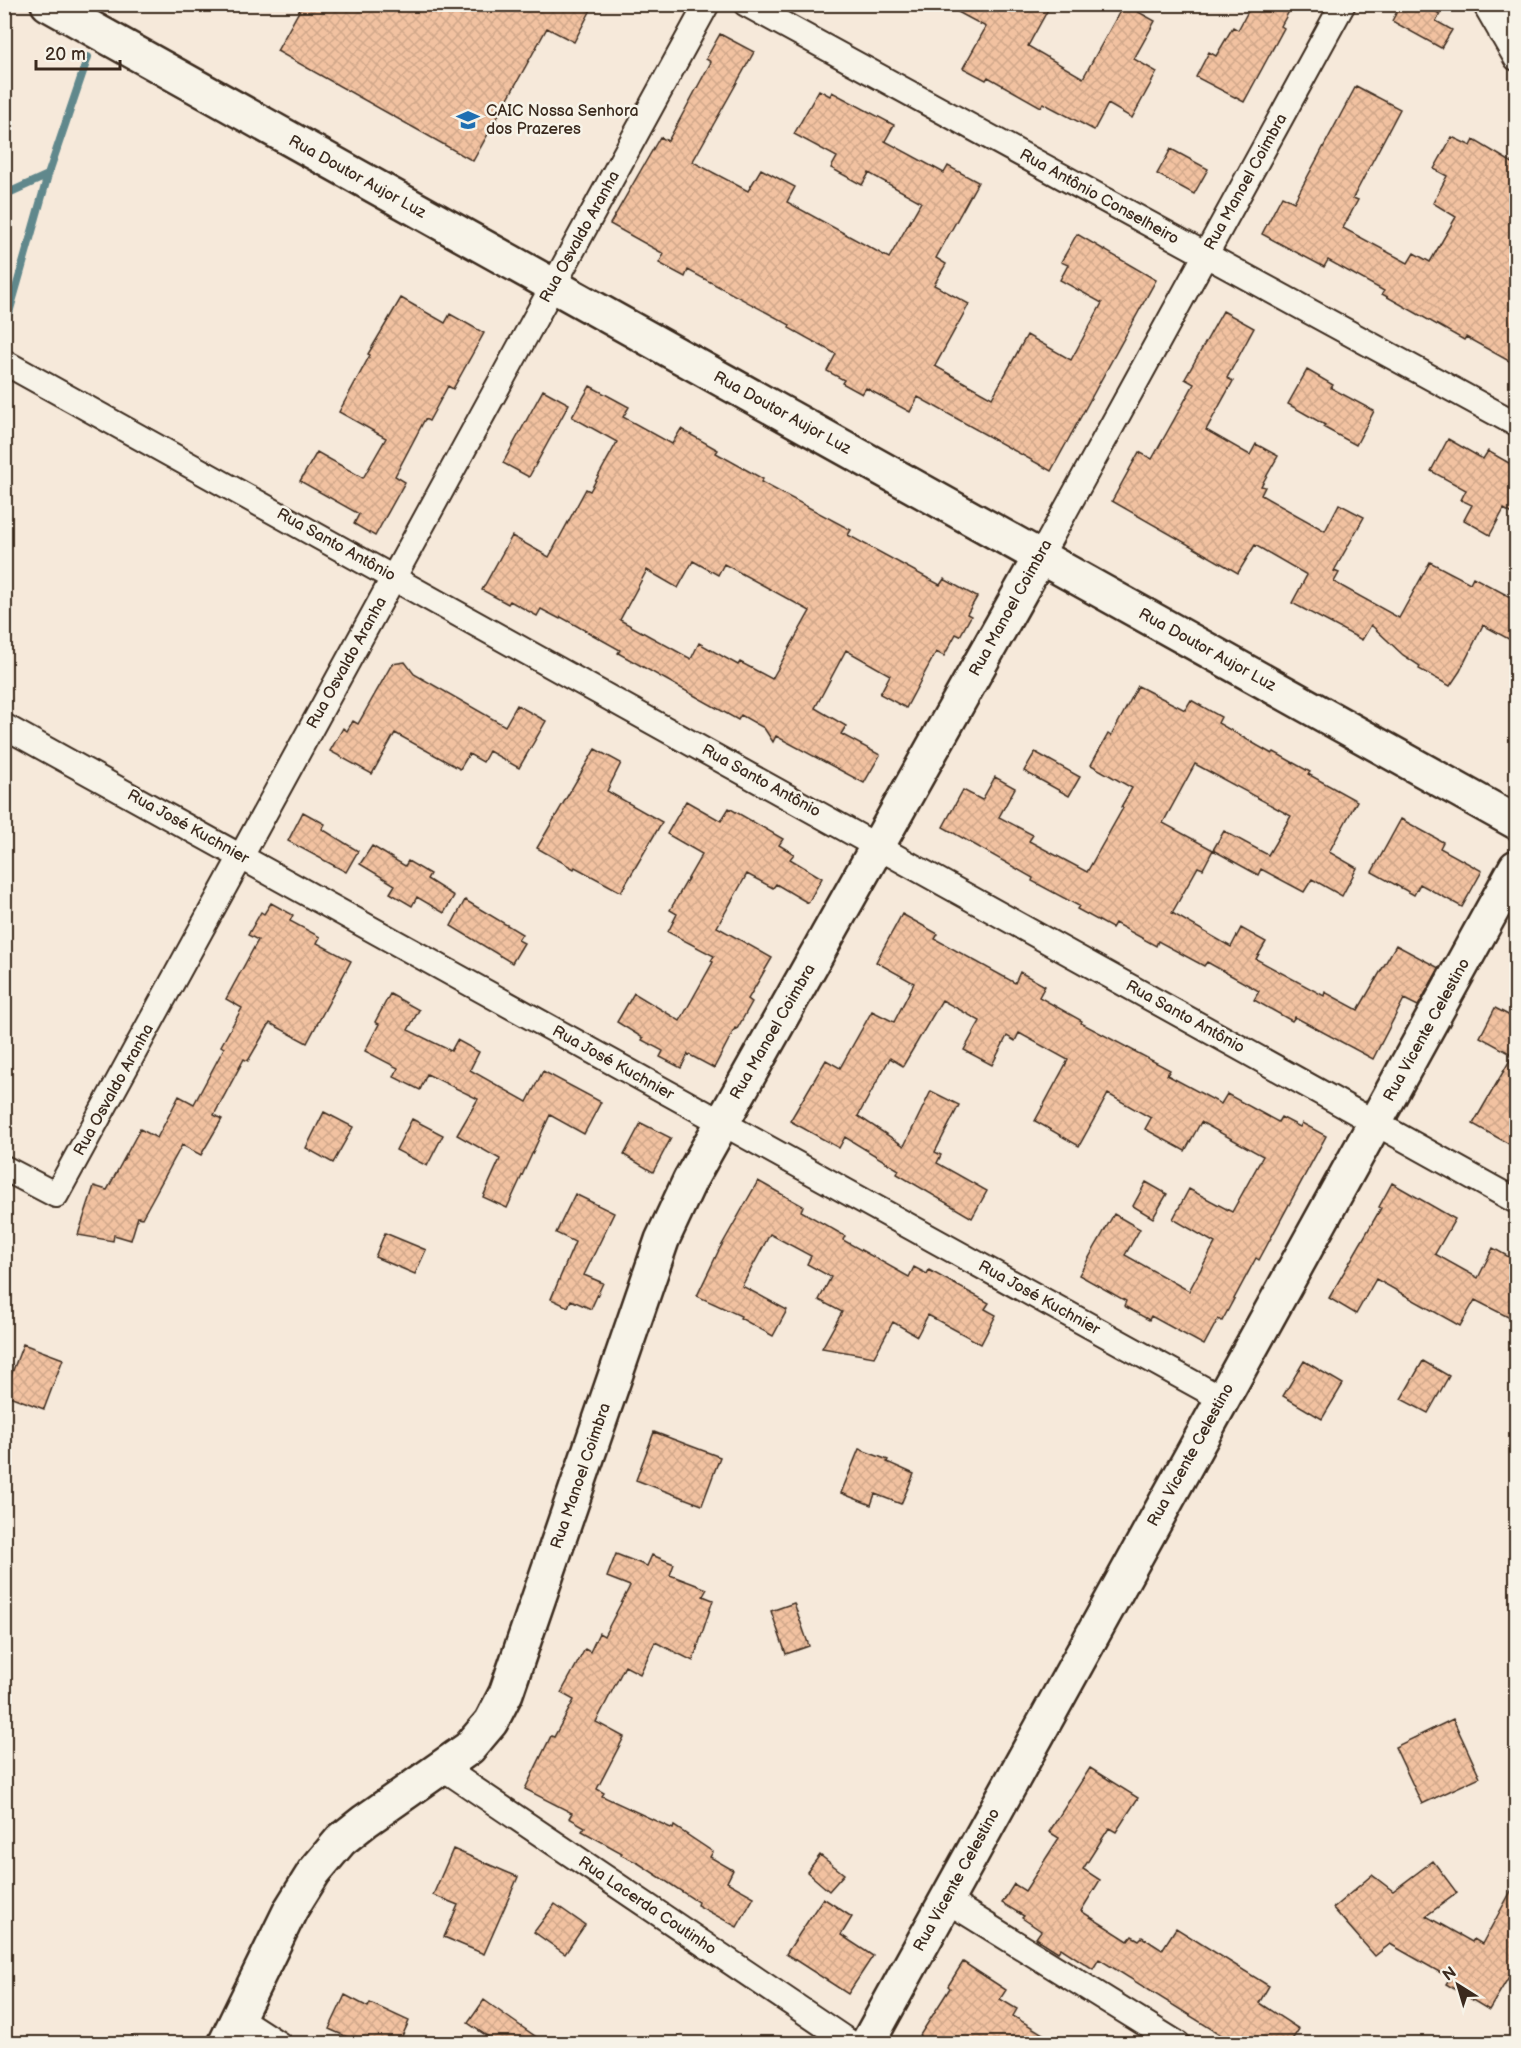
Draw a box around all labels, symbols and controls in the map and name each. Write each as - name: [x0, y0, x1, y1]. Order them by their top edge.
- scale bar: [36, 33, 120, 71]
- text: 20 m: [45, 44, 86, 65]
- place label: CAIC Nossa Senhora dos Prazeres: [486, 102, 638, 139]
- school or university icon: CAIC Nossa Senhora dos Prazeres: [455, 107, 481, 133]
- street label: Rua Manoel Coimbra: [1201, 110, 1291, 254]
- street label: Rua Doutor Aujor Luz: [285, 131, 429, 223]
- street label: Rua Antônio Conselheiro: [1016, 145, 1182, 249]
- street label: Rua Osvaldo Aranha: [536, 168, 624, 306]
- street label: Rua Doutor Aujor Luz: [710, 367, 854, 459]
- street label: Rua Santo Antônio: [273, 504, 399, 586]
- street label: Rua Manoel Coimbra: [966, 536, 1056, 680]
- street label: Rua Osvaldo Aranha: [303, 594, 391, 732]
- street label: Rua Doutor Aujor Luz: [1135, 604, 1279, 696]
- street label: Rua Santo Antônio: [698, 740, 824, 822]
- street label: Rua José Kuchnier: [124, 786, 252, 868]
- street label: Rua Vicente Celestino: [1380, 955, 1474, 1105]
- street label: Rua Manoel Coimbra: [726, 961, 820, 1103]
- street label: Rua Santo Antônio: [1122, 976, 1248, 1058]
- street label: Rua Osvaldo Aranha: [70, 1021, 158, 1159]
- street label: Rua José Kuchnier: [549, 1022, 677, 1104]
- street label: Rua José Kuchnier: [975, 1257, 1103, 1339]
- street label: Rua Vicente Celestino: [1144, 1380, 1238, 1530]
- street label: Rua Manoel Coimbra: [547, 1401, 615, 1551]
- street label: Rua Vicente Celestino: [910, 1805, 1004, 1955]
- street label: Rua Lacerda Coutinho: [574, 1853, 720, 1959]
- north arrow: [1428, 1955, 1488, 2015]
- text: N: [1439, 1963, 1460, 1985]

